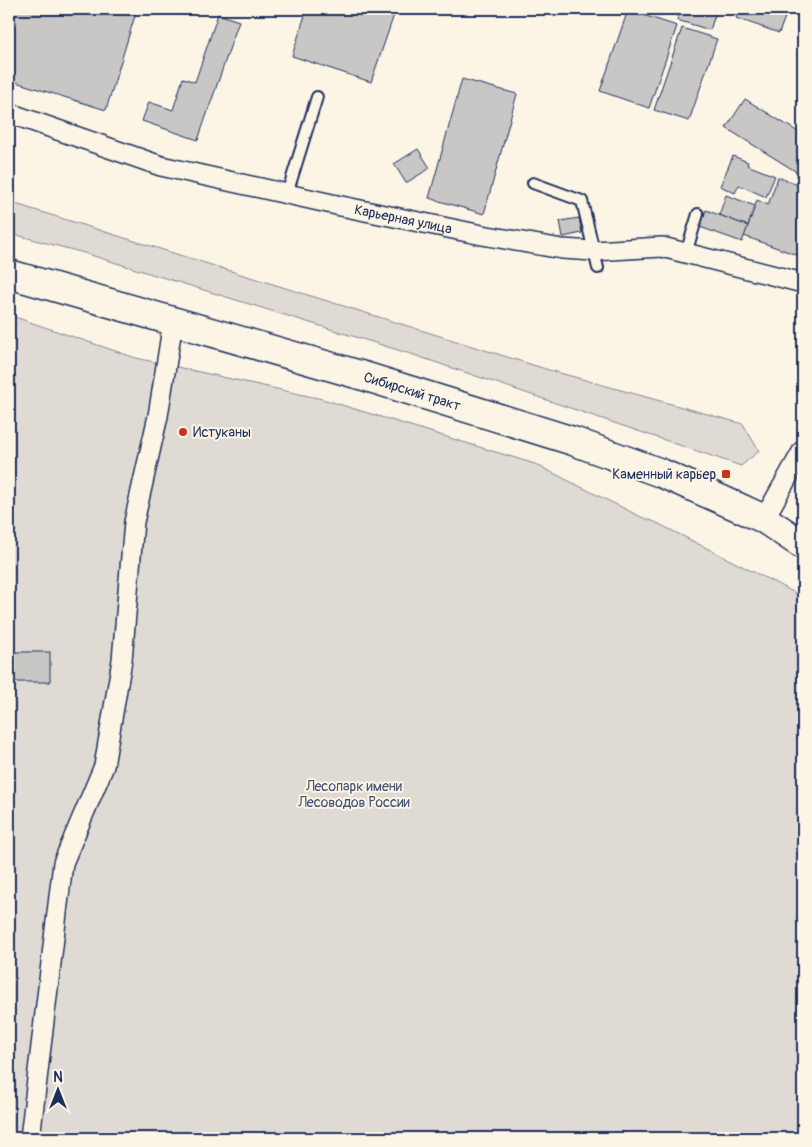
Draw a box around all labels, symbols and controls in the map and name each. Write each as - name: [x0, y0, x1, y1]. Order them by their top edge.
- street label: Карьерная улица: [353, 201, 454, 237]
- street label: Сибирский тракт: [362, 368, 463, 414]
- place label: Истуканы: [193, 424, 251, 441]
- marker: Истуканы: [177, 426, 189, 438]
- place label: Каменный карьер: [612, 466, 716, 483]
- marker: Каменный карьер: [720, 468, 732, 480]
- park label: Лесопарк имени Лесоводов России: [297, 778, 410, 811]
- north arrow: [32, 1064, 82, 1114]
- text: N: [53, 1069, 63, 1086]

